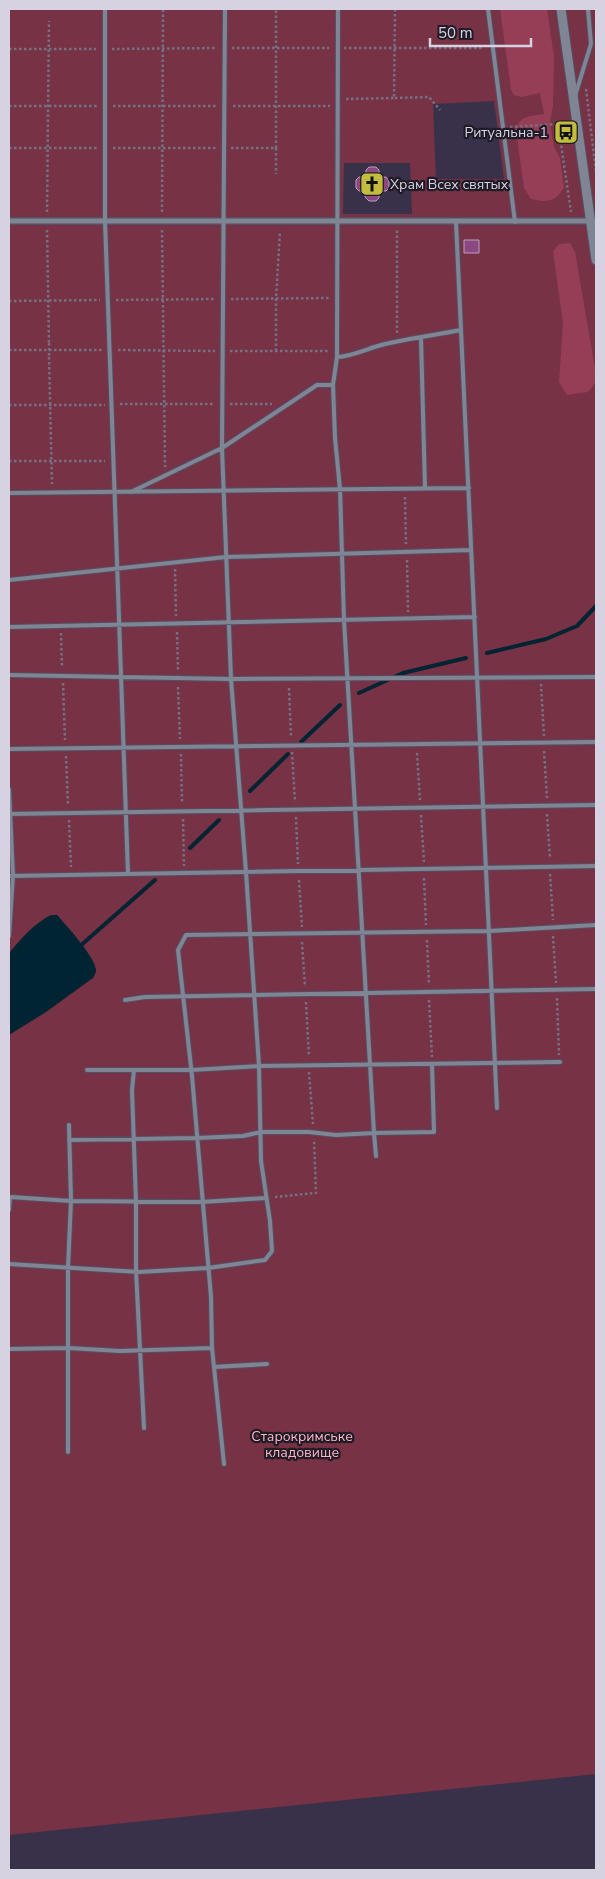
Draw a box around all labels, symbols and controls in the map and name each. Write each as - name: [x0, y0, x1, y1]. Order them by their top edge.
- scale bar: [430, 15, 531, 47]
- text: 50 m: [438, 23, 473, 43]
- bus stop icon: Ритуальна-1: [553, 119, 579, 145]
- place label: Ритуальна-1: [464, 123, 548, 142]
- church icon: Храм Всех святых: [359, 171, 385, 197]
- place label: Храм Всех святых: [390, 175, 509, 194]
- park label: Старокримське кладовище: [251, 1427, 353, 1462]

